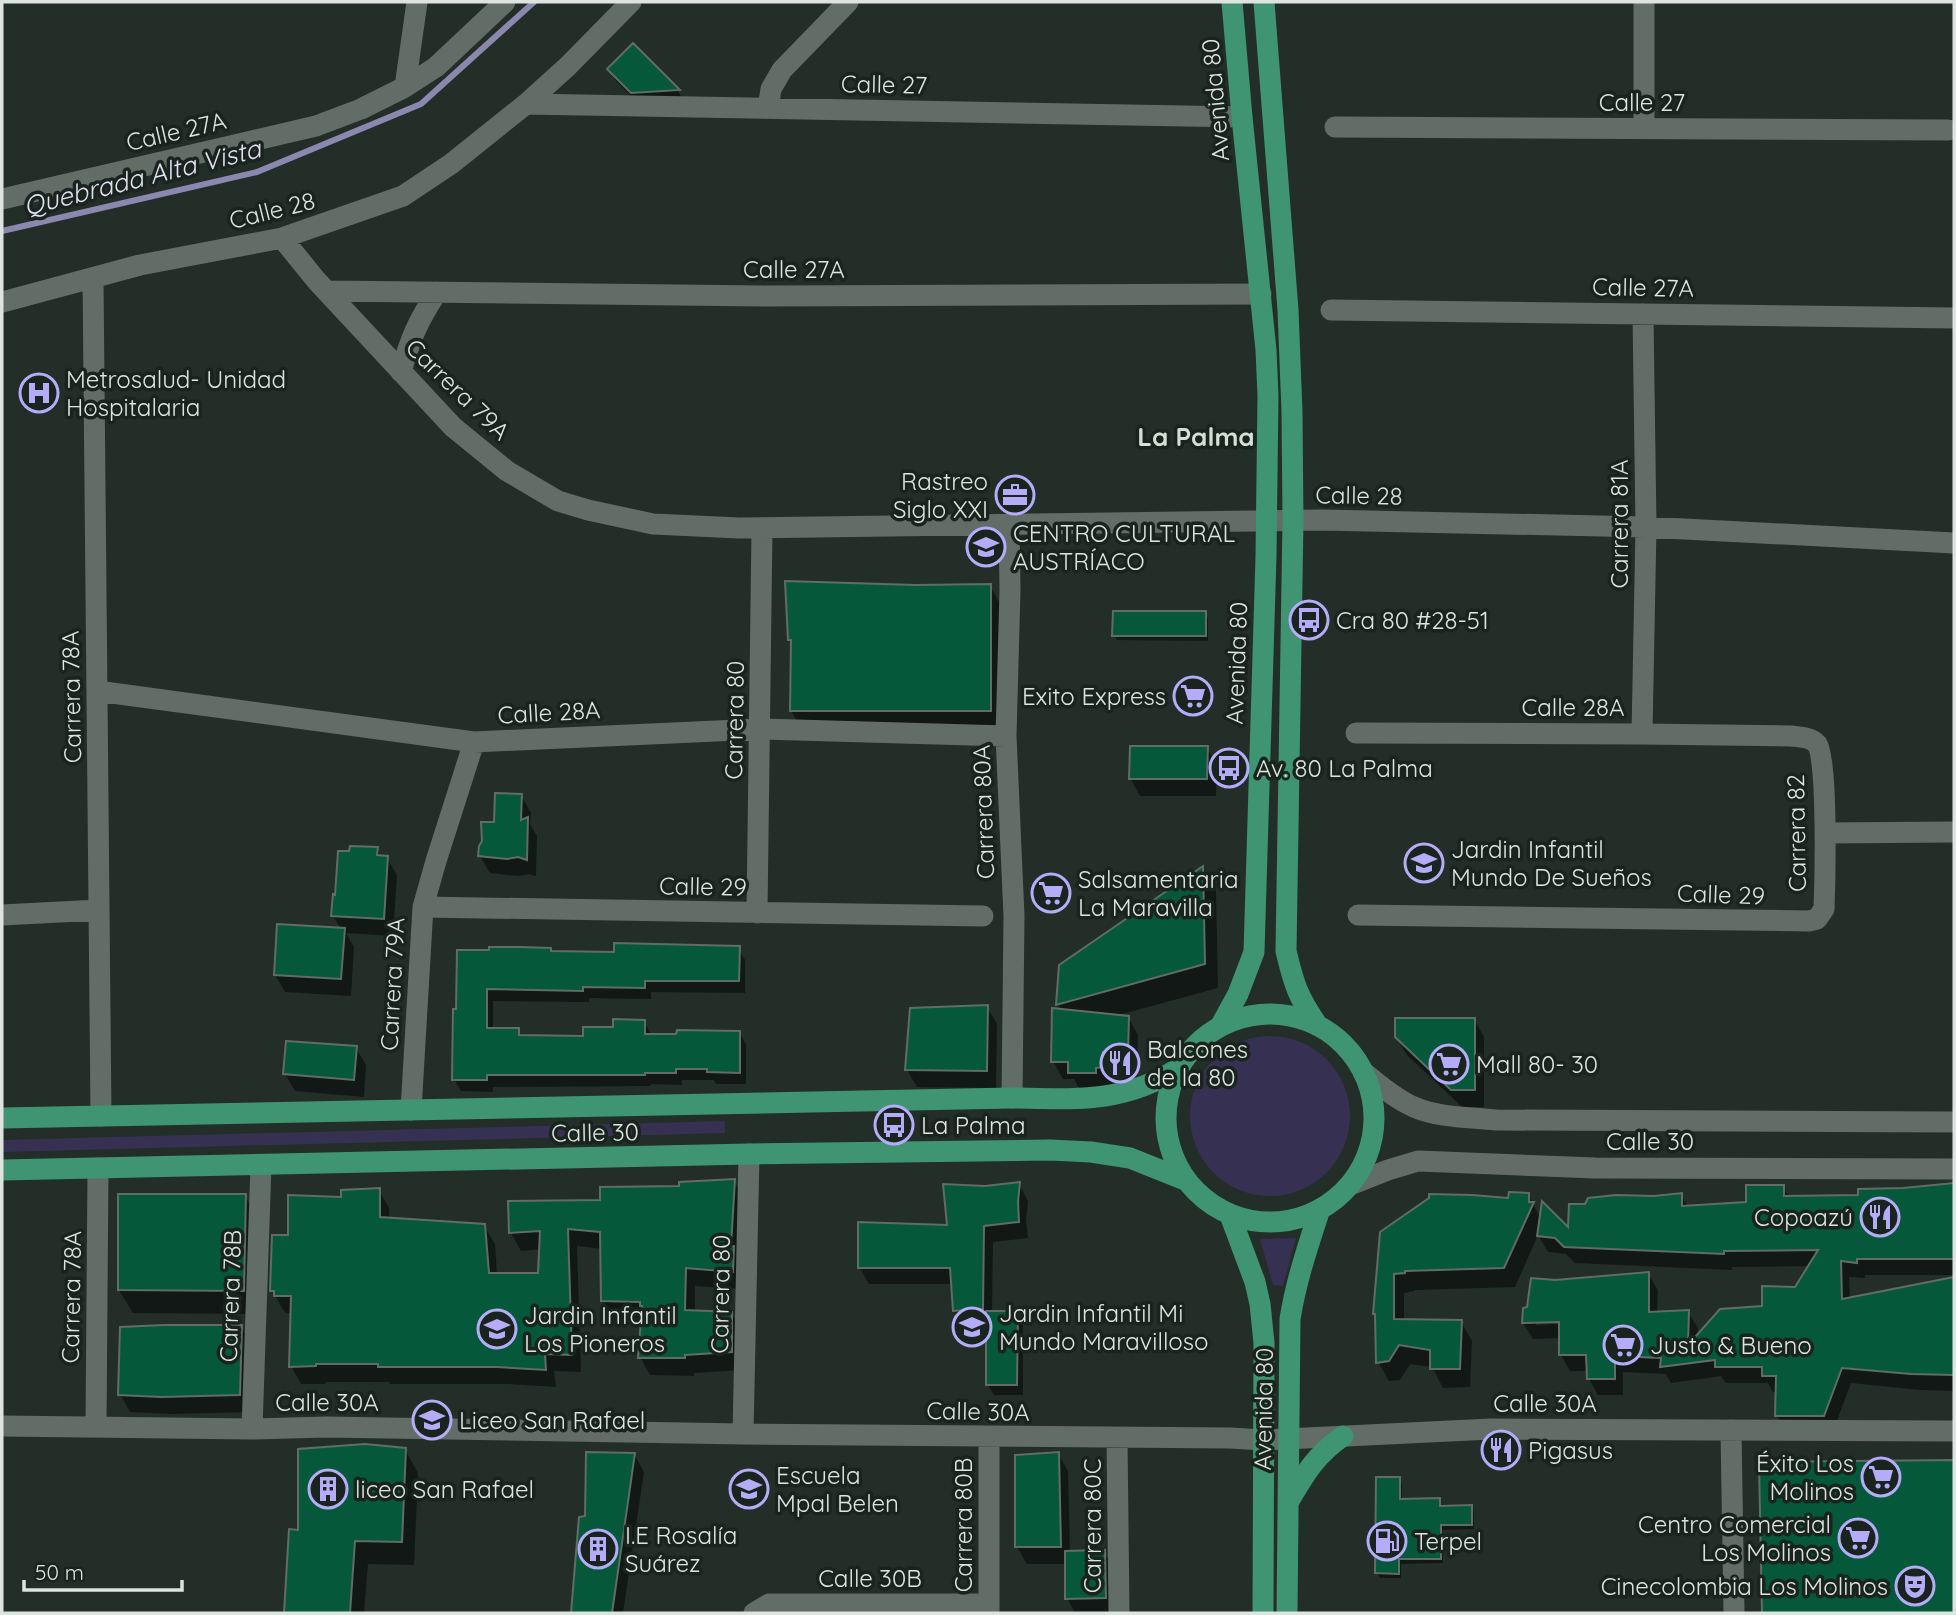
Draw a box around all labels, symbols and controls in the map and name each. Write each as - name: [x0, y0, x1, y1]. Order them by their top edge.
- street label: Avenida 80: [1195, 37, 1235, 163]
- street label: Calle 27: [841, 68, 927, 100]
- street label: Calle 27: [1599, 87, 1685, 117]
- street label: Calle 27A: [123, 105, 229, 157]
- water label: Quebrada Alta Vista: [20, 131, 265, 222]
- street label: Calle 28: [226, 185, 318, 235]
- street label: Calle 27A: [743, 254, 845, 284]
- street label: Calle 27A: [1592, 271, 1694, 303]
- street label: Carrera 79A: [400, 332, 516, 446]
- place label: Metrosalud- Unidad Hospitalaria: [66, 364, 286, 422]
- hospital icon: Metrosalud- Unidad Hospitalaria: [18, 372, 60, 414]
- district label: La Palma: [1137, 420, 1255, 453]
- street label: Carrera 81A: [1604, 459, 1634, 589]
- place label: Rastreo Siglo XXI: [893, 466, 988, 524]
- office icon: Rastreo Siglo XXI: [994, 474, 1036, 516]
- street label: Calle 28: [1315, 479, 1403, 511]
- place label: CENTRO CULTURAL AUSTRÍACO: [1013, 518, 1235, 576]
- school or university icon: CENTRO CULTURAL AUSTRÍACO: [965, 526, 1007, 568]
- bus stop icon: Cra 80 #28-51: [1288, 599, 1330, 641]
- street label: Avenida 80: [1219, 601, 1253, 725]
- place label: Cra 80 #28-51: [1336, 605, 1489, 635]
- street label: Carrera 78A: [55, 630, 87, 764]
- street label: Carrera 80: [718, 660, 750, 780]
- supermarket icon: Exito Express: [1172, 675, 1214, 717]
- place label: Exito Express: [1022, 681, 1166, 711]
- street label: Calle 28A: [1522, 692, 1624, 722]
- street label: Calle 28A: [497, 694, 601, 730]
- street label: Carrera 80A: [966, 744, 1000, 880]
- bus stop icon: Av. 80 La Palma: [1208, 747, 1250, 789]
- place label: Av. 80 La Palma: [1256, 753, 1433, 783]
- street label: Carrera 82: [1780, 774, 1812, 892]
- place label: Jardin Infantil Mundo De Sueños: [1451, 834, 1652, 892]
- school or university icon: Jardin Infantil Mundo De Sueños: [1403, 842, 1445, 884]
- place label: Salsamentaria La Maravilla: [1078, 864, 1238, 922]
- street label: Calle 29: [659, 870, 747, 902]
- supermarket icon: Salsamentaria La Maravilla: [1030, 872, 1072, 914]
- street label: Calle 29: [1677, 877, 1765, 911]
- street label: Carrera 79A: [374, 917, 410, 1051]
- place label: Balcones de la 80: [1147, 1034, 1248, 1092]
- restaurant icon: Balcones de la 80: [1099, 1042, 1141, 1084]
- supermarket icon: Mall 80- 30: [1428, 1043, 1470, 1085]
- place label: Mall 80- 30: [1476, 1049, 1598, 1079]
- bus stop icon: La Palma: [873, 1104, 915, 1146]
- place label: La Palma: [921, 1110, 1026, 1140]
- street label: Calle 30: [551, 1116, 639, 1148]
- street label: Calle 30: [1606, 1126, 1694, 1156]
- restaurant icon: Copoazú: [1859, 1196, 1901, 1238]
- place label: Copoazú: [1754, 1202, 1853, 1232]
- street label: Carrera 78B: [213, 1229, 247, 1363]
- street label: Carrera 78A: [55, 1230, 87, 1364]
- street label: Carrera 80: [704, 1234, 736, 1354]
- place label: Jardin Infantil Mi Mundo Maravilloso: [999, 1298, 1208, 1356]
- place label: Jardin Infantil Los Pioneros: [524, 1300, 677, 1358]
- school or university icon: Jardin Infantil Mi Mundo Maravilloso: [951, 1306, 993, 1348]
- school or university icon: Jardin Infantil Los Pioneros: [476, 1308, 518, 1350]
- supermarket icon: Justo & Bueno: [1602, 1324, 1644, 1366]
- place label: Justo & Bueno: [1650, 1330, 1812, 1360]
- street label: Avenida 80: [1247, 1347, 1279, 1471]
- street label: Calle 30A: [275, 1387, 379, 1417]
- street label: Calle 30A: [1493, 1388, 1597, 1418]
- street label: Calle 30A: [926, 1395, 1030, 1427]
- school or university icon: Liceo San Rafael: [411, 1399, 453, 1441]
- place label: Liceo San Rafael: [459, 1405, 645, 1435]
- restaurant icon: Pigasus: [1480, 1429, 1522, 1471]
- place label: Pigasus: [1528, 1435, 1613, 1465]
- place label: Éxito Los Molinos: [1756, 1448, 1854, 1506]
- supermarket icon: Éxito Los Molinos: [1860, 1456, 1902, 1498]
- street label: Carrera 80B: [948, 1458, 978, 1592]
- street label: Carrera 80C: [1077, 1459, 1107, 1593]
- place label: Escuela Mpal Belen: [776, 1460, 899, 1518]
- building icon: liceo San Rafael: [307, 1468, 349, 1510]
- school or university icon: Escuela Mpal Belen: [728, 1468, 770, 1510]
- place label: liceo San Rafael: [355, 1474, 534, 1504]
- place label: Centro Comercial Los Molinos: [1638, 1509, 1831, 1567]
- supermarket icon: Centro Comercial Los Molinos: [1837, 1517, 1879, 1559]
- place label: I.E Rosalía Suárez: [625, 1520, 737, 1578]
- fuel station icon: Terpel: [1366, 1520, 1408, 1562]
- place label: Terpel: [1414, 1526, 1482, 1556]
- building icon: I.E Rosalía Suárez: [577, 1528, 619, 1570]
- scale bar: [24, 1548, 182, 1592]
- text: 50 m: [35, 1559, 84, 1585]
- street label: Calle 30B: [818, 1563, 922, 1593]
- theatre icon: Cinecolombia Los Molinos: [1894, 1565, 1936, 1607]
- place label: Cinecolombia Los Molinos: [1601, 1571, 1888, 1601]

